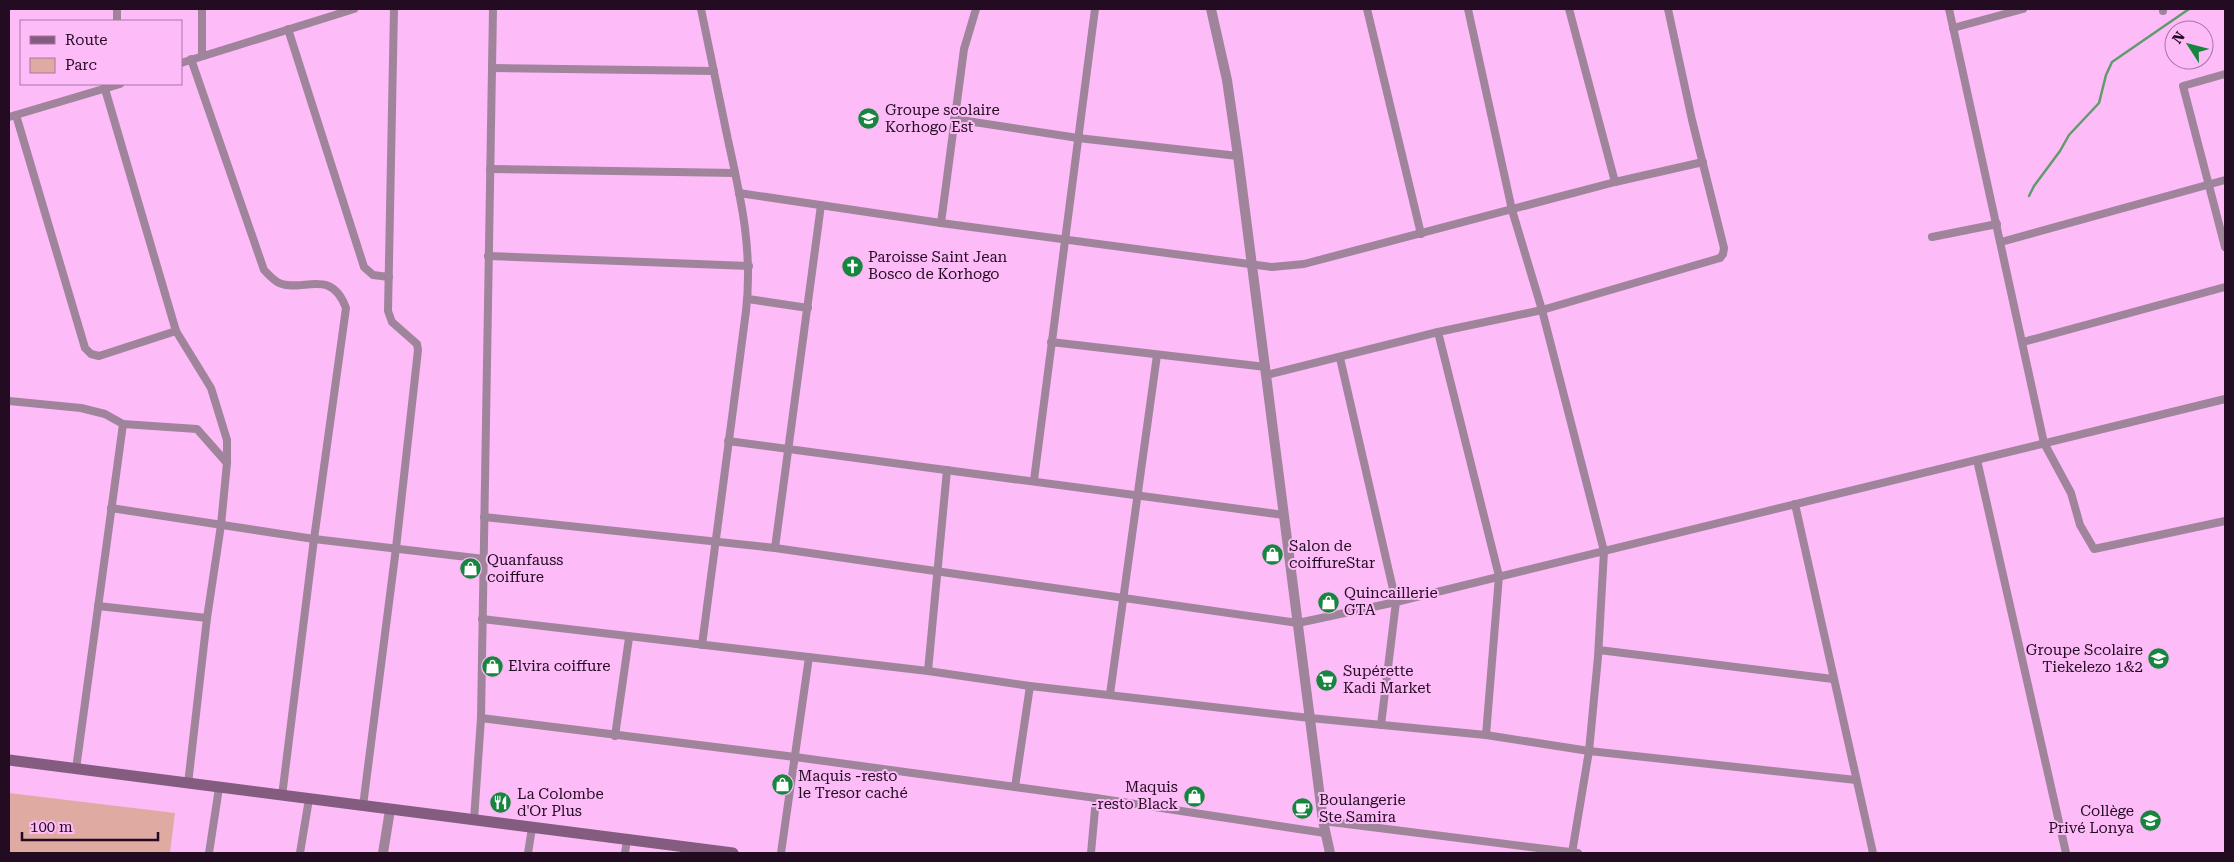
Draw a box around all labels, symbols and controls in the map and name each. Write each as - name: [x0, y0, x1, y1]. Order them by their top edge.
- legend: [20, 20, 182, 85]
- north arrow: [2164, 20, 2214, 70]
- text: N: [2169, 28, 2188, 46]
- text: Route: [65, 31, 107, 49]
- text: Parc: [65, 56, 97, 74]
- place label: Groupe scolaire Korhogo Est: [885, 101, 1000, 136]
- school or university icon: Groupe scolaire Korhogo Est: [857, 107, 881, 131]
- place label: Paroisse Saint Jean Bosco de Korhogo: [868, 248, 1008, 283]
- church icon: Paroisse Saint Jean Bosco de Korhogo: [840, 254, 864, 278]
- place label: Salon de coiffureStar: [1289, 537, 1375, 572]
- shop icon: Salon de coiffureStar: [1261, 543, 1285, 567]
- place label: Quanfauss coiffure: [487, 551, 563, 586]
- shop icon: Quanfauss coiffure: [459, 557, 483, 581]
- place label: Quincaillerie GTA: [1344, 584, 1438, 619]
- shop icon: Quincaillerie GTA: [1316, 590, 1340, 614]
- place label: Groupe Scolaire Tiekelezo 1&2: [2026, 641, 2143, 676]
- school or university icon: Groupe Scolaire Tiekelezo 1&2: [2147, 647, 2171, 671]
- shop icon: Elvira coiffure: [480, 654, 504, 678]
- place label: Elvira coiffure: [508, 657, 611, 675]
- place label: Supérette Kadi Market: [1343, 662, 1432, 697]
- supermarket icon: Supérette Kadi Market: [1315, 668, 1339, 692]
- place label: Maquis -resto le Tresor caché: [798, 767, 908, 802]
- shop icon: Maquis -resto le Tresor caché: [770, 773, 794, 797]
- place label: Maquis -resto Black: [1091, 778, 1178, 813]
- shop icon: Maquis -resto Black: [1182, 784, 1206, 808]
- place label: La Colombe d'Or Plus: [517, 785, 604, 820]
- restaurant icon: La Colombe d'Or Plus: [489, 791, 513, 815]
- place label: Boulangerie Ste Samira: [1319, 791, 1406, 826]
- cafe icon: Boulangerie Ste Samira: [1291, 797, 1315, 821]
- place label: Collège Privé Lonya: [2048, 802, 2134, 837]
- school or university icon: Collège Privé Lonya: [2138, 808, 2162, 832]
- scale bar: [22, 810, 159, 842]
- text: 100 m: [30, 818, 73, 836]

